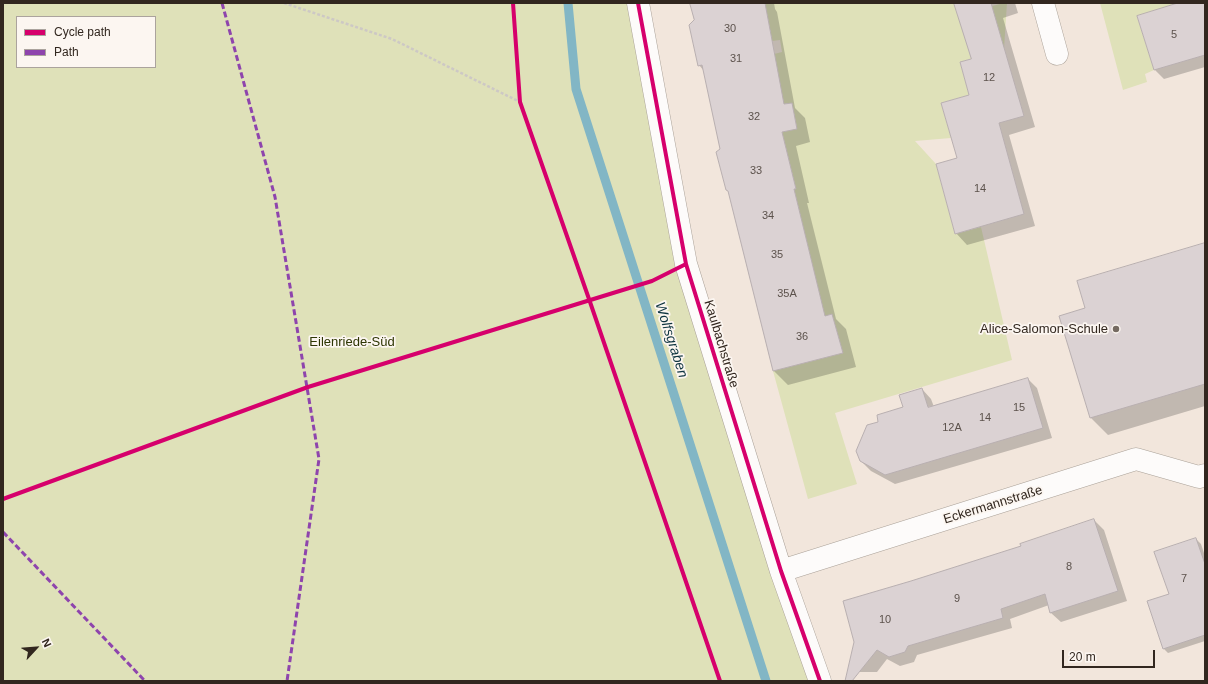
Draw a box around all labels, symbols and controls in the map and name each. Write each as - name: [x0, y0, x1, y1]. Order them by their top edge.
- legend: [16, 16, 156, 68]
- house number: 30: [724, 22, 736, 36]
- text: Cycle path: [54, 25, 111, 39]
- house number: 5: [1171, 28, 1177, 42]
- text: Path: [54, 45, 79, 59]
- house number: 31: [730, 52, 742, 66]
- house number: 12: [983, 71, 995, 85]
- house number: 32: [748, 110, 760, 124]
- house number: 33: [750, 164, 762, 178]
- house number: 14: [974, 182, 986, 196]
- house number: 34: [762, 209, 774, 223]
- house number: 35: [771, 248, 783, 262]
- house number: 35A: [777, 287, 797, 301]
- street label: Kaulbachstraße: [700, 298, 742, 390]
- water label: Wolfsgraben: [651, 300, 691, 380]
- place label: Alice-Salomon-Schule: [980, 321, 1108, 337]
- marker: Alice-Salomon-Schule: [1111, 324, 1121, 334]
- house number: 36: [796, 330, 808, 344]
- park label: Eilenriede-Süd: [309, 334, 395, 350]
- house number: 15: [1013, 401, 1025, 415]
- house number: 14: [979, 411, 991, 425]
- house number: 12A: [942, 421, 962, 435]
- street label: Eckermannstraße: [942, 483, 1044, 527]
- house number: 8: [1066, 560, 1072, 574]
- house number: 7: [1181, 572, 1187, 586]
- house number: 9: [954, 592, 960, 606]
- house number: 10: [879, 613, 891, 627]
- north arrow: [16, 628, 56, 668]
- text: N: [40, 637, 54, 649]
- scale bar: [1064, 642, 1157, 668]
- text: 20 m: [1069, 650, 1096, 664]

